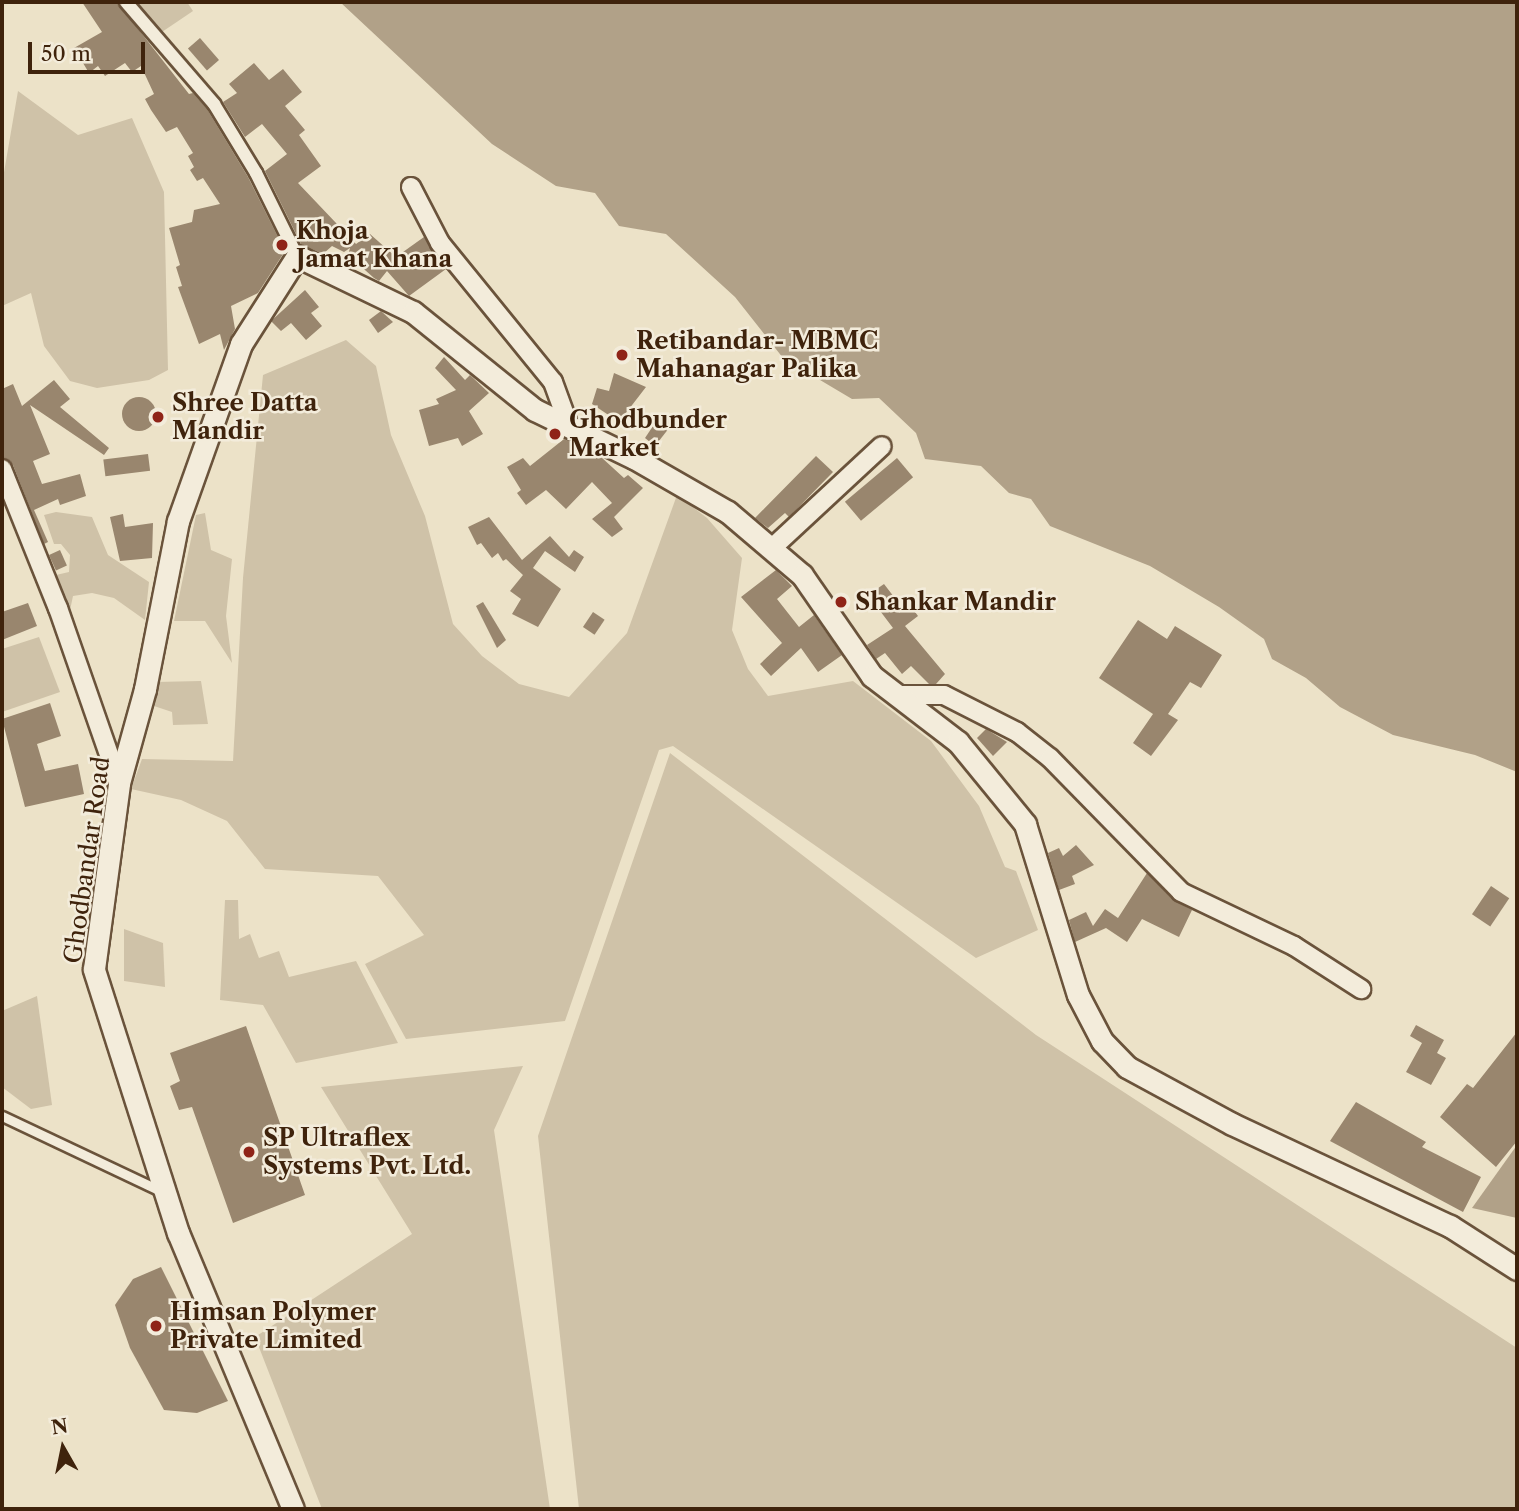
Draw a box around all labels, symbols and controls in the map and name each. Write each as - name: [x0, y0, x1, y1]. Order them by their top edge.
- scale bar: [32, 28, 149, 72]
- text: 50 m: [41, 41, 91, 66]
- place label: Khoja Jamat Khana: [296, 217, 452, 273]
- marker: Khoja Jamat Khana: [274, 237, 290, 253]
- place label: Retibandar- MBMC Mahanagar Palika: [636, 327, 878, 383]
- marker: Retibandar- MBMC Mahanagar Palika: [614, 347, 630, 363]
- place label: Shree Datta Mandir: [172, 389, 318, 445]
- place label: Ghodbunder Market: [569, 406, 727, 462]
- marker: Shree Datta Mandir: [150, 409, 166, 425]
- marker: Ghodbunder Market: [547, 426, 563, 442]
- place label: Shankar Mandir: [855, 588, 1056, 616]
- marker: Shankar Mandir: [833, 594, 849, 610]
- street label: Ghodbandar Road: [58, 755, 116, 965]
- place label: SP Ultraflex Systems Pvt. Ltd.: [263, 1124, 471, 1180]
- marker: SP Ultraflex Systems Pvt. Ltd.: [241, 1144, 257, 1160]
- place label: Himsan Polymer Private Limited: [170, 1298, 376, 1354]
- marker: Himsan Polymer Private Limited: [148, 1318, 164, 1334]
- north arrow: [28, 1413, 98, 1483]
- text: N: [50, 1414, 70, 1439]

